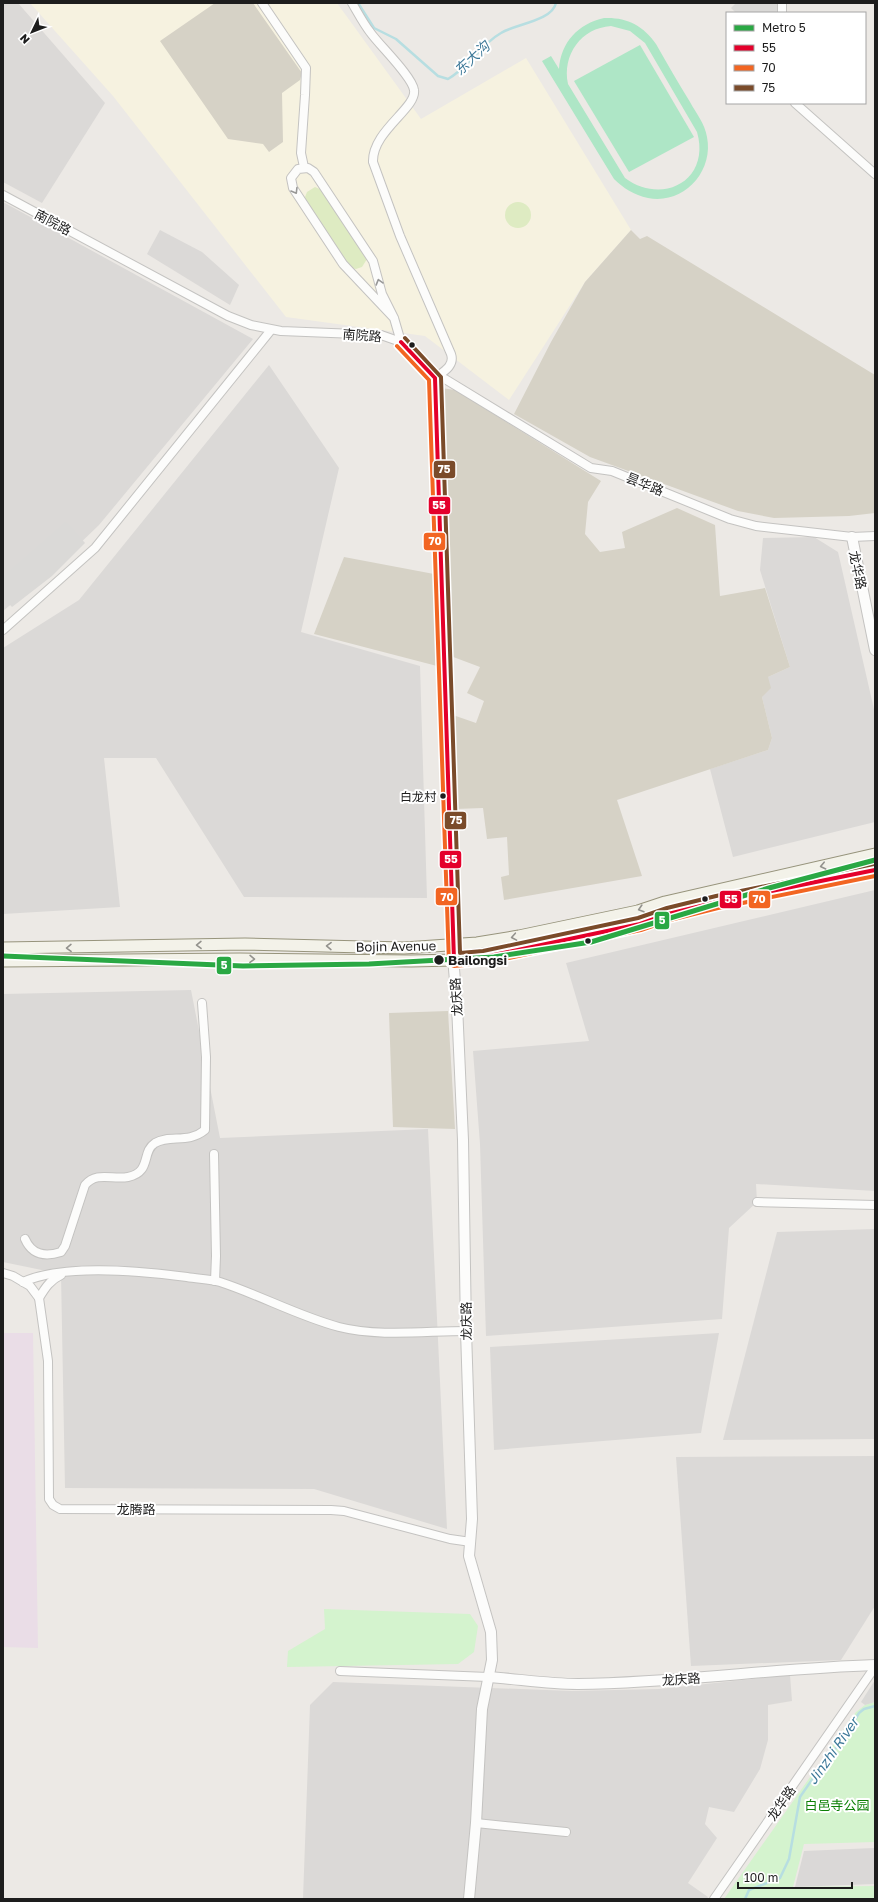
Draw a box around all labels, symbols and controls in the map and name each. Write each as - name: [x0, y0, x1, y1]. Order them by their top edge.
- north arrow: [12, 12, 52, 52]
- legend: [726, 12, 866, 104]
- text: Metro 5: [762, 20, 806, 35]
- text: N: [17, 32, 32, 47]
- water label: 东大沟: [451, 36, 494, 78]
- text: 55: [762, 40, 776, 55]
- text: 70: [762, 60, 776, 75]
- text: 75: [762, 80, 775, 95]
- one-way arrow: [290, 187, 298, 194]
- street label: 南院路: [32, 206, 74, 238]
- one-way arrow: [375, 279, 384, 286]
- street label: 南院路: [342, 326, 382, 344]
- unlabelled marker: [407, 340, 417, 350]
- line badge: 75: [433, 460, 456, 479]
- text: 75: [438, 462, 451, 475]
- street label: 昙华路: [624, 469, 666, 499]
- line badge: 55: [428, 496, 451, 515]
- text: 55: [432, 498, 446, 511]
- line badge: 70: [423, 532, 446, 551]
- text: 70: [428, 534, 442, 547]
- street label: 龙华路: [846, 549, 870, 591]
- place label: 白龙村: [400, 789, 437, 804]
- marker: 白龙村: [438, 791, 448, 801]
- line badge: 75: [444, 811, 467, 830]
- text: 75: [450, 813, 463, 826]
- line badge: 55: [439, 850, 462, 869]
- text: 55: [444, 852, 458, 865]
- one-way arrow: [820, 862, 827, 870]
- line badge: 70: [435, 887, 458, 906]
- text: 70: [440, 890, 454, 903]
- line badge: 55: [719, 890, 742, 909]
- line badge: 70: [748, 890, 771, 909]
- text: 55: [724, 892, 738, 905]
- text: 70: [752, 892, 766, 905]
- unlabelled marker: [700, 894, 710, 904]
- one-way arrow: [638, 904, 645, 913]
- line badge: 5: [654, 911, 670, 930]
- text: 5: [659, 913, 666, 926]
- one-way arrow: [511, 932, 517, 941]
- unlabelled marker: [583, 936, 593, 946]
- street label: Bojin Avenue: [356, 937, 436, 955]
- one-way arrow: [196, 941, 202, 949]
- one-way arrow: [326, 942, 332, 950]
- one-way arrow: [66, 944, 72, 952]
- place label: Bailongsi: [448, 952, 507, 968]
- marker: Bailongsi: [432, 953, 446, 967]
- one-way arrow: [249, 955, 255, 963]
- line badge: 5: [216, 956, 232, 975]
- text: 5: [221, 958, 228, 971]
- street label: 龙庆路: [447, 977, 465, 1017]
- street label: 龙庆路: [458, 1301, 474, 1341]
- street label: 龙腾路: [116, 1501, 156, 1517]
- street label: 龙庆路: [661, 1670, 701, 1688]
- water label: Jinzhi River: [803, 1712, 863, 1787]
- street label: 龙华路: [763, 1782, 799, 1824]
- park label: 白邑寺公园: [804, 1797, 870, 1813]
- scale bar: [738, 1864, 852, 1890]
- text: 100 m: [744, 1870, 778, 1885]

